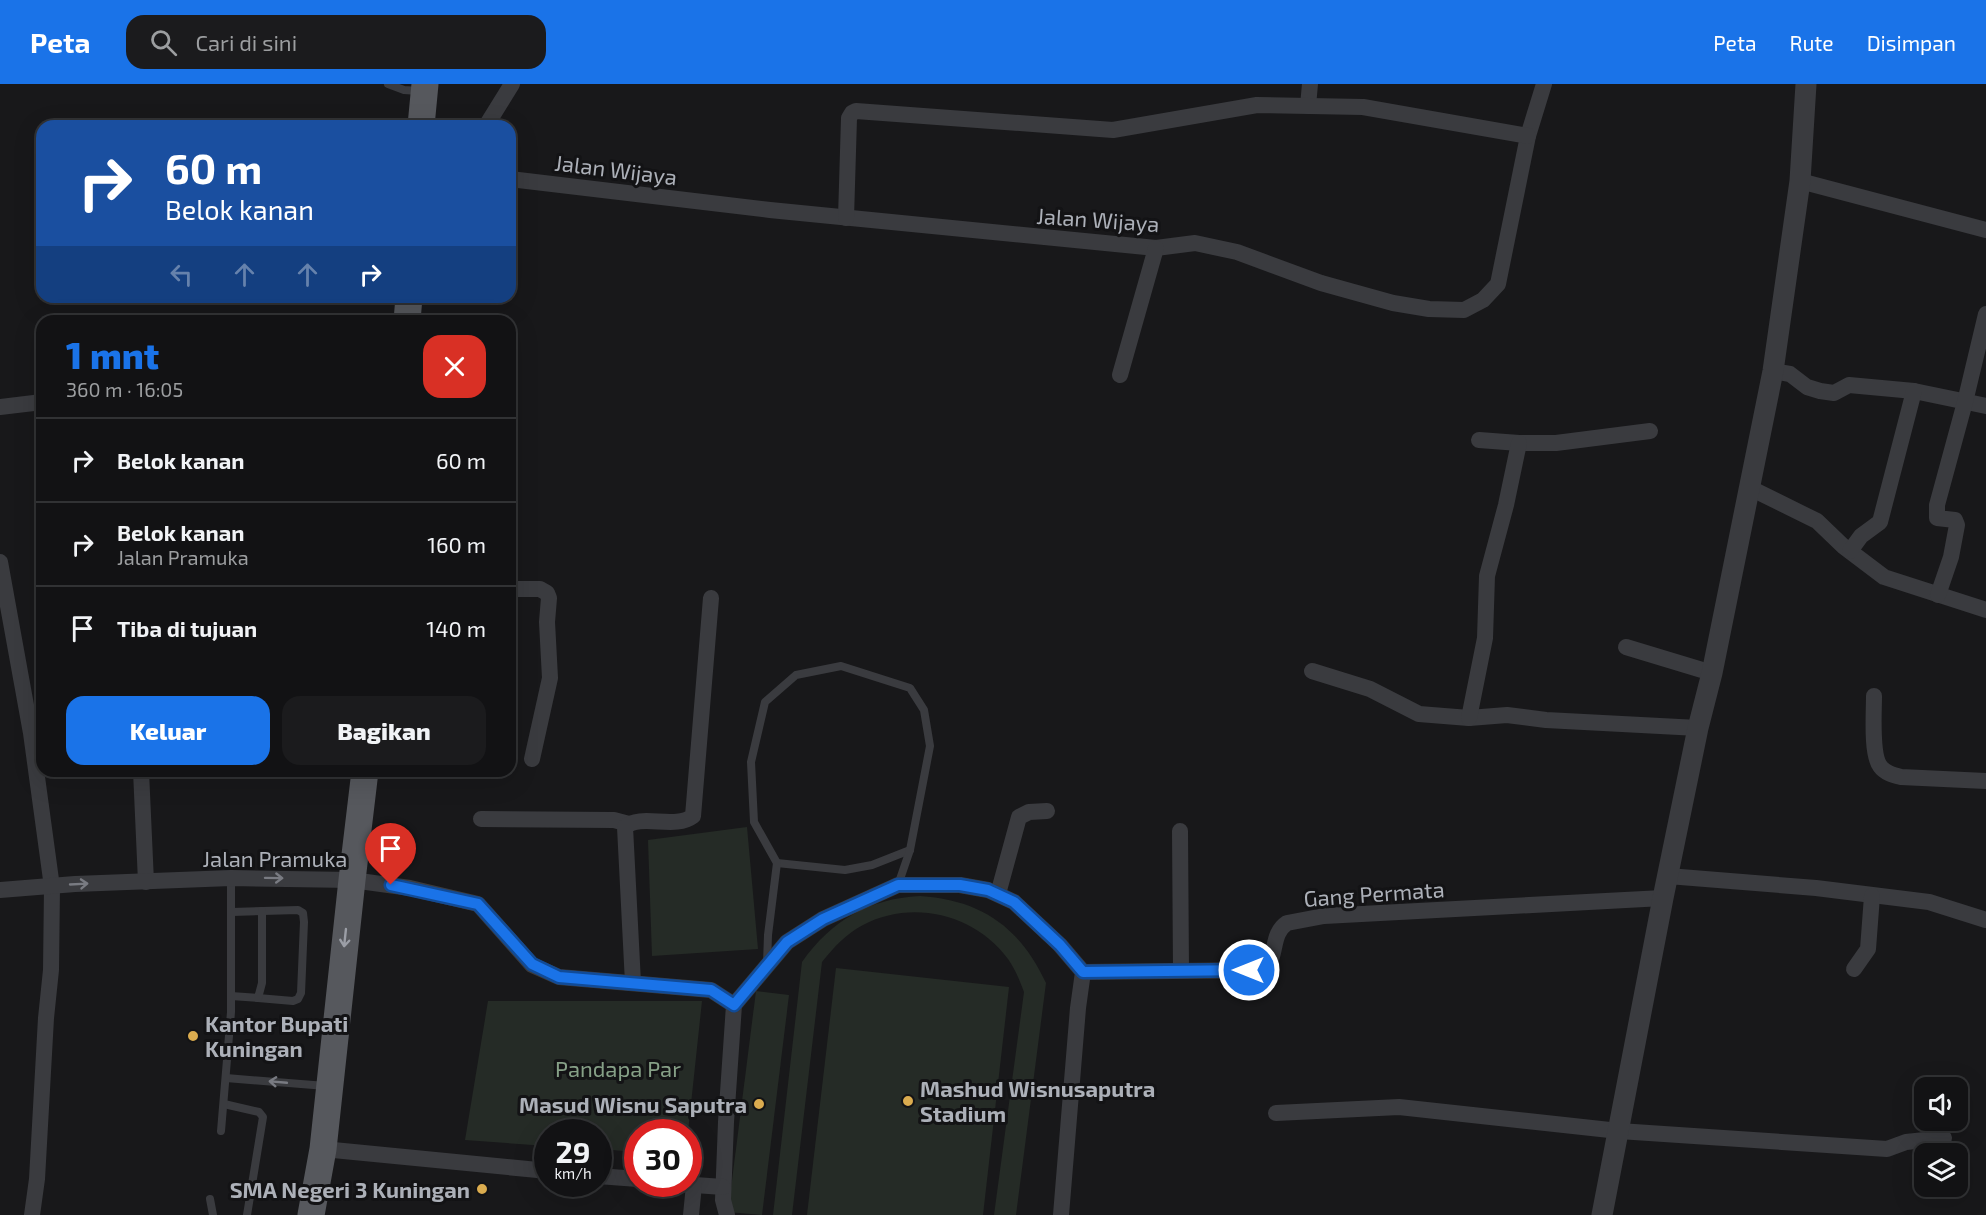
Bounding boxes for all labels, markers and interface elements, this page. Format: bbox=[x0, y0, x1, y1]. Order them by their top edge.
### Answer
search box bbox=[126, 15, 546, 69]
text: Peta bbox=[30, 25, 90, 59]
icon: search bbox=[147, 26, 180, 59]
text: Cari di sini bbox=[195, 29, 297, 55]
text: Peta bbox=[1713, 30, 1756, 55]
text: Rute bbox=[1789, 30, 1834, 55]
text: Disimpan bbox=[1867, 30, 1956, 55]
text: 60 m bbox=[165, 142, 262, 192]
icon: right bbox=[66, 144, 144, 222]
street label: Jalan Wijaya bbox=[553, 149, 679, 190]
text: Belok kanan bbox=[165, 193, 314, 225]
street label: Jalan Wijaya bbox=[1036, 202, 1160, 237]
icon: left bbox=[165, 258, 198, 291]
icon: ahead bbox=[228, 258, 261, 291]
icon: ahead bbox=[291, 258, 324, 291]
icon: right bbox=[354, 258, 387, 291]
text: 1 mnt bbox=[66, 333, 159, 376]
button: close bbox=[423, 335, 486, 398]
text: 360 m · 16:05 bbox=[66, 377, 183, 401]
icon: right bbox=[66, 444, 99, 477]
text: Belok kanan bbox=[117, 447, 244, 473]
text: 60 m bbox=[436, 447, 486, 473]
text: Belok kanan bbox=[117, 519, 244, 545]
icon: right bbox=[66, 528, 99, 561]
text: 160 m bbox=[427, 531, 486, 557]
text: Jalan Pramuka bbox=[117, 545, 249, 569]
icon: arrive bbox=[66, 612, 99, 645]
text: Tiba di tujuan bbox=[117, 615, 257, 641]
text: 140 m bbox=[426, 615, 486, 641]
button: Keluar bbox=[66, 696, 270, 765]
button: Bagikan bbox=[282, 696, 486, 765]
pin bbox=[365, 823, 416, 885]
icon: arrive bbox=[374, 832, 407, 865]
street label: Jalan Pramuka bbox=[203, 845, 347, 871]
one-way arrow bbox=[264, 873, 284, 884]
street label: Gang Permata bbox=[1303, 875, 1445, 911]
one-way arrow bbox=[69, 879, 89, 890]
one-way arrow bbox=[339, 927, 350, 947]
position arrow bbox=[1217, 938, 1281, 1002]
place label: Kantor Bupati Kuningan bbox=[205, 1010, 348, 1061]
marker: Kantor Bupati Kuningan bbox=[186, 1029, 200, 1043]
park label: Pandapa Par bbox=[555, 1055, 681, 1081]
place label: Mashud Wisnusaputra Stadium bbox=[920, 1075, 1155, 1126]
one-way arrow bbox=[268, 1076, 288, 1087]
map controls bbox=[1914, 1077, 1968, 1197]
button: sound bbox=[1914, 1077, 1968, 1131]
place label: Masud Wisnu Saputra bbox=[519, 1091, 747, 1117]
marker: Mashud Wisnusaputra Stadium bbox=[901, 1094, 915, 1108]
marker: Masud Wisnu Saputra bbox=[752, 1097, 766, 1111]
speed limit sign: 30 bbox=[624, 1119, 702, 1197]
text: 29 bbox=[555, 1133, 591, 1169]
button: layers bbox=[1914, 1143, 1968, 1197]
text: km/h bbox=[554, 1164, 592, 1182]
place label: SMA Negeri 3 Kuningan bbox=[230, 1176, 470, 1202]
marker: SMA Negeri 3 Kuningan bbox=[475, 1182, 489, 1196]

